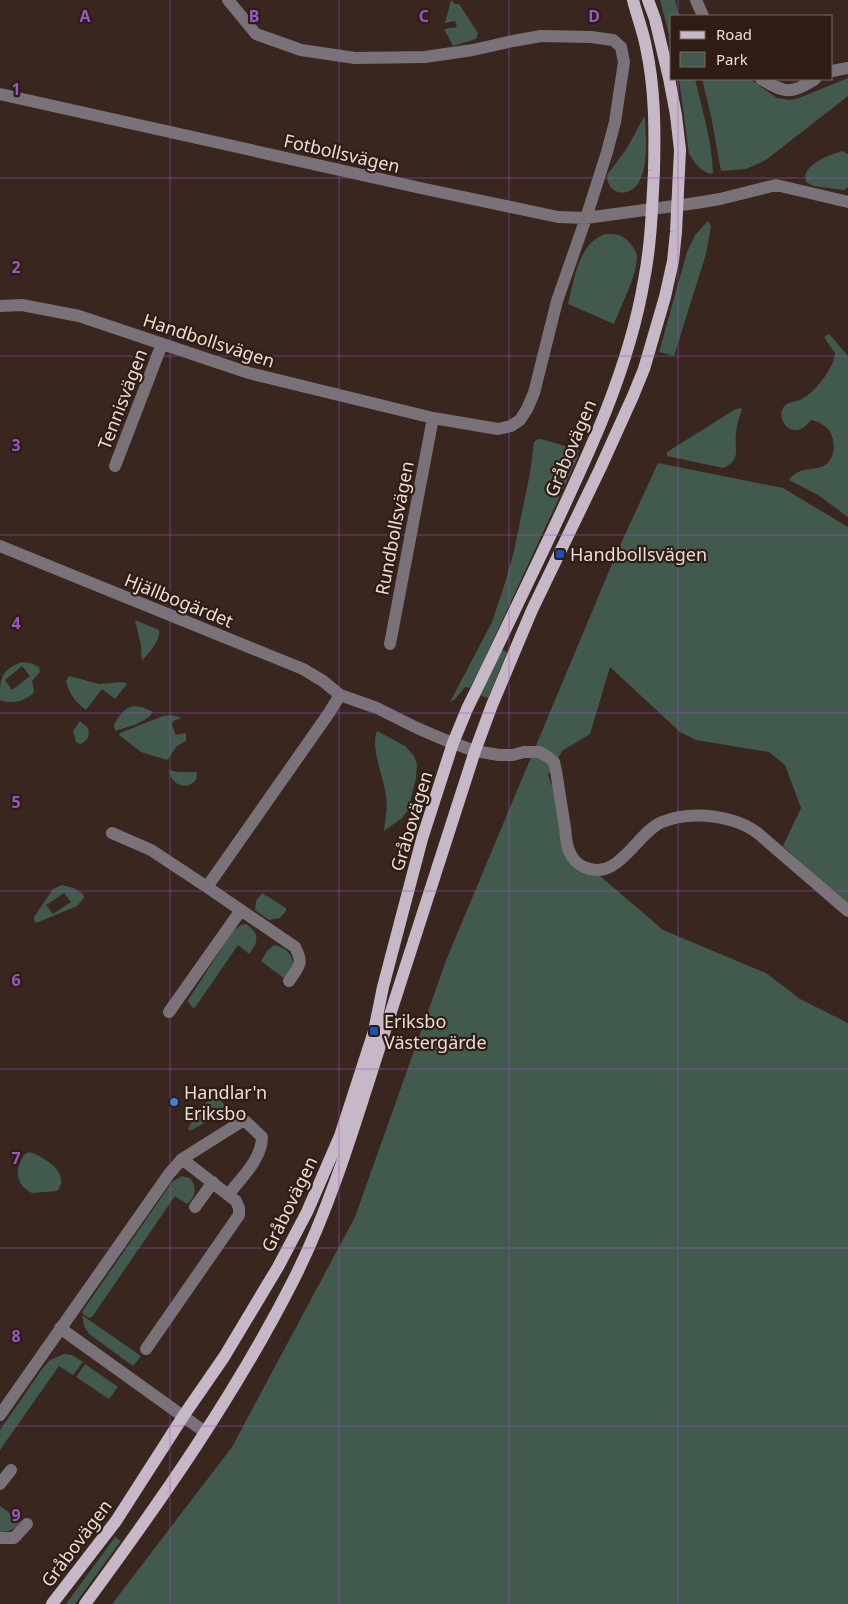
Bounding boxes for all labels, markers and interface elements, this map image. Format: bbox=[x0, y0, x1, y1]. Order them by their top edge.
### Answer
text: A bbox=[79, 5, 91, 27]
text: B bbox=[249, 5, 259, 27]
text: C bbox=[419, 5, 429, 27]
text: D bbox=[588, 5, 600, 27]
legend bbox=[670, 15, 833, 80]
text: Road bbox=[716, 24, 752, 44]
text: Park bbox=[716, 49, 748, 69]
text: 1 bbox=[11, 78, 21, 100]
street label: Fotbollsvägen bbox=[282, 128, 402, 178]
text: 2 bbox=[11, 256, 21, 278]
street label: Handbollsvägen bbox=[140, 307, 278, 373]
street label: Tennisvägen bbox=[92, 345, 152, 453]
street label: Gråbovägen bbox=[539, 396, 601, 500]
text: 3 bbox=[11, 434, 21, 456]
street label: Rundbollsvägen bbox=[369, 459, 419, 597]
place label: Handbollsvägen bbox=[570, 542, 707, 566]
marker: Handbollsvägen bbox=[554, 548, 566, 560]
street label: Hjällbogärdet bbox=[121, 567, 237, 633]
text: 4 bbox=[11, 612, 21, 634]
street label: Gråbovägen bbox=[384, 768, 438, 874]
text: 5 bbox=[11, 791, 21, 813]
text: 6 bbox=[11, 969, 21, 991]
place label: Eriksbo Västergärde bbox=[384, 1009, 487, 1054]
marker: Eriksbo Västergärde bbox=[368, 1025, 380, 1037]
place label: Handlar'n Eriksbo bbox=[184, 1080, 267, 1125]
marker: Handlar'n Eriksbo bbox=[168, 1096, 180, 1108]
text: 7 bbox=[11, 1147, 21, 1169]
street label: Gråbovägen bbox=[256, 1152, 322, 1256]
text: 8 bbox=[11, 1325, 21, 1347]
street label: Gråbovägen bbox=[35, 1494, 117, 1592]
text: 9 bbox=[11, 1504, 21, 1526]

